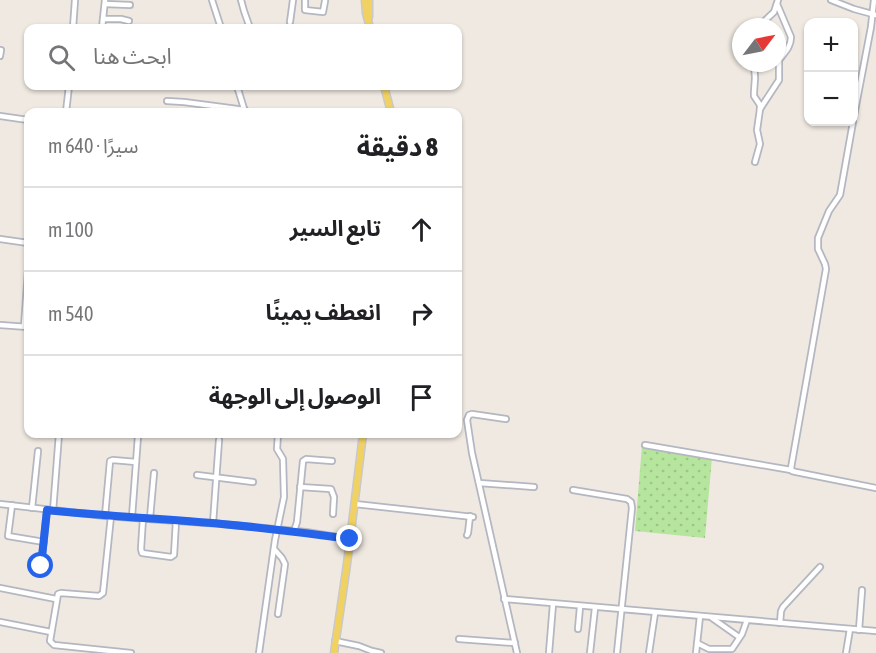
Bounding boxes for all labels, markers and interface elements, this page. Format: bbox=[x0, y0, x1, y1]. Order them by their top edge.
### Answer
north arrow bbox=[732, 18, 786, 72]
map controls bbox=[804, 18, 858, 126]
button: + bbox=[804, 18, 858, 72]
search box bbox=[24, 24, 462, 90]
icon: search bbox=[45, 41, 78, 74]
text: ابحث هنا bbox=[93, 43, 172, 69]
button: − bbox=[804, 72, 858, 126]
text: 8 دقيقة bbox=[357, 132, 438, 162]
text: سيرًا · 640 m bbox=[48, 134, 138, 157]
icon: ahead bbox=[405, 213, 438, 246]
text: تابع السير bbox=[290, 215, 381, 241]
text: 100 m bbox=[48, 218, 93, 241]
icon: right bbox=[405, 297, 438, 330]
text: انعطف يمينًا bbox=[265, 299, 381, 325]
text: 540 m bbox=[48, 302, 93, 325]
icon: arrive bbox=[405, 381, 438, 414]
text: الوصول إلى الوجهة bbox=[209, 383, 381, 409]
route end bbox=[336, 525, 362, 551]
route start bbox=[27, 552, 53, 578]

